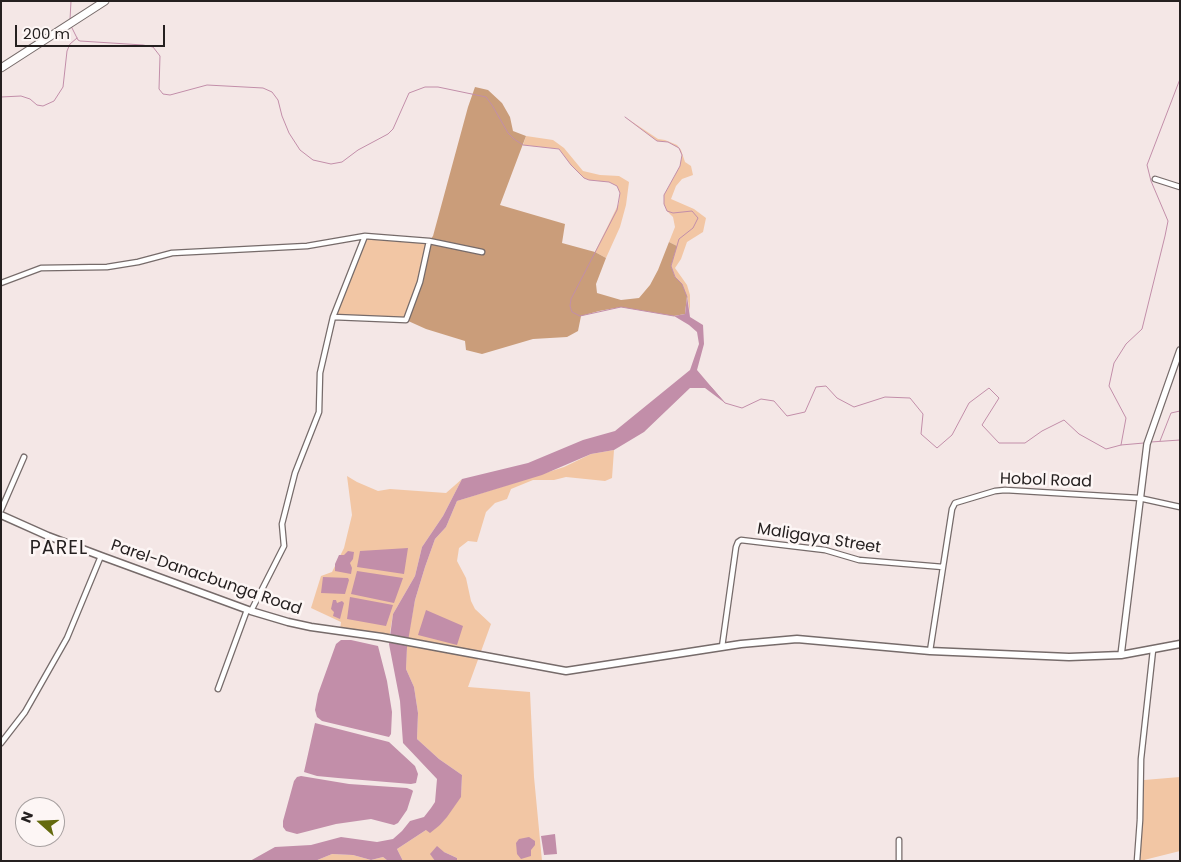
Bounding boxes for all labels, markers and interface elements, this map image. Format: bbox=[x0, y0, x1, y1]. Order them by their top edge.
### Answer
scale bar bbox=[18, 15, 168, 47]
text: 200 m bbox=[23, 23, 70, 44]
street label: Hobol Road bbox=[1000, 470, 1092, 492]
street label: Maligaya Street bbox=[756, 520, 882, 558]
street label: Parel-Danacbunga Road bbox=[108, 536, 304, 620]
district label: PAREL bbox=[29, 538, 89, 560]
north arrow bbox=[15, 797, 65, 847]
text: N bbox=[16, 809, 38, 826]

